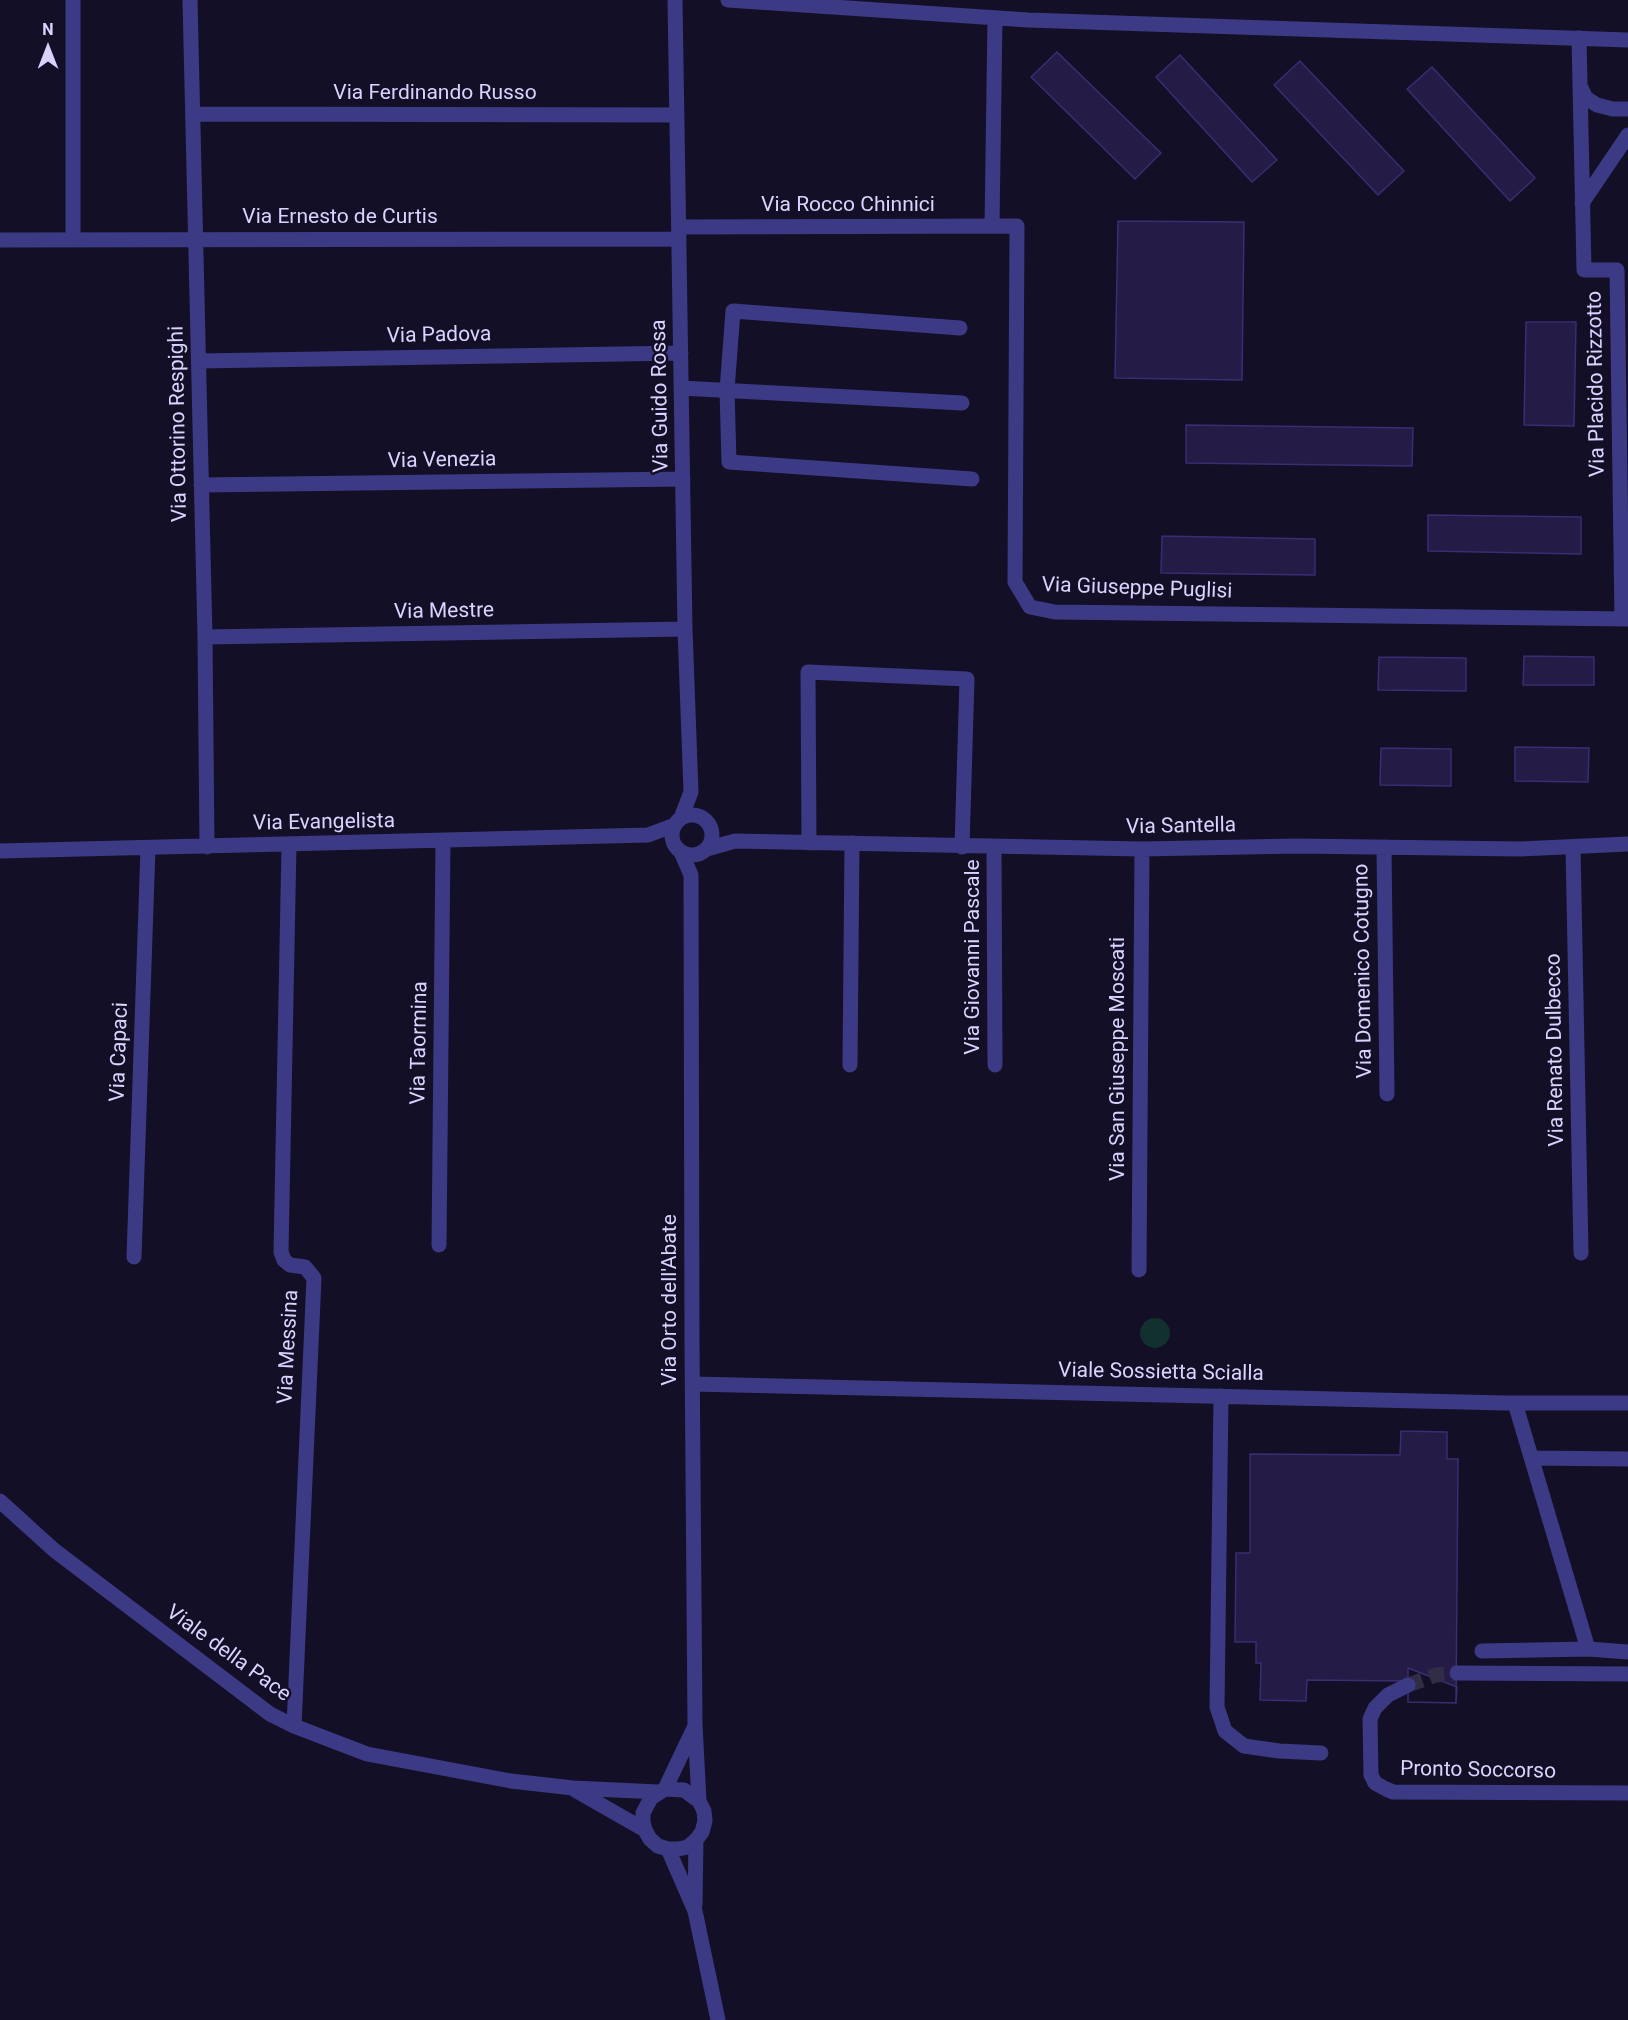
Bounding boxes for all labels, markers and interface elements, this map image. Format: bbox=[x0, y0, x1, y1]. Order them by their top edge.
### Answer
north arrow bbox=[18, 18, 78, 78]
text: N bbox=[42, 20, 54, 39]
street label: Via Ferdinando Russo bbox=[333, 81, 537, 107]
street label: Via Rocco Chinnici bbox=[761, 193, 935, 219]
street label: Via Ernesto de Curtis bbox=[242, 205, 438, 231]
street label: Via Placido Rizzotto bbox=[1583, 291, 1611, 477]
street label: Via Guido Rossa bbox=[647, 319, 675, 473]
street label: Via Padova bbox=[386, 322, 492, 350]
street label: Via Ottorino Respighi bbox=[165, 326, 193, 522]
street label: Via Venezia bbox=[387, 447, 497, 475]
street label: Via Giuseppe Puglisi bbox=[1041, 573, 1233, 605]
street label: Via Mestre bbox=[394, 599, 494, 625]
street label: Via Evangelista bbox=[253, 809, 395, 837]
street label: Via Santella bbox=[1126, 813, 1236, 841]
street label: Via Giovanni Pascale bbox=[961, 859, 987, 1055]
street label: Via Domenico Cotugno bbox=[1350, 863, 1378, 1079]
street label: Via San Giuseppe Moscati bbox=[1106, 937, 1132, 1181]
street label: Via Renato Dulbecco bbox=[1542, 953, 1570, 1147]
street label: Via Taormina bbox=[406, 981, 434, 1105]
street label: Via Capaci bbox=[106, 1002, 134, 1102]
street label: Via Orto dell'Abate bbox=[658, 1214, 684, 1386]
street label: Via Messina bbox=[273, 1289, 305, 1405]
street label: Viale Sossietta Scialla bbox=[1058, 1359, 1264, 1387]
street label: Viale della Pace bbox=[161, 1600, 295, 1708]
street label: Pronto Soccorso bbox=[1400, 1757, 1556, 1785]

